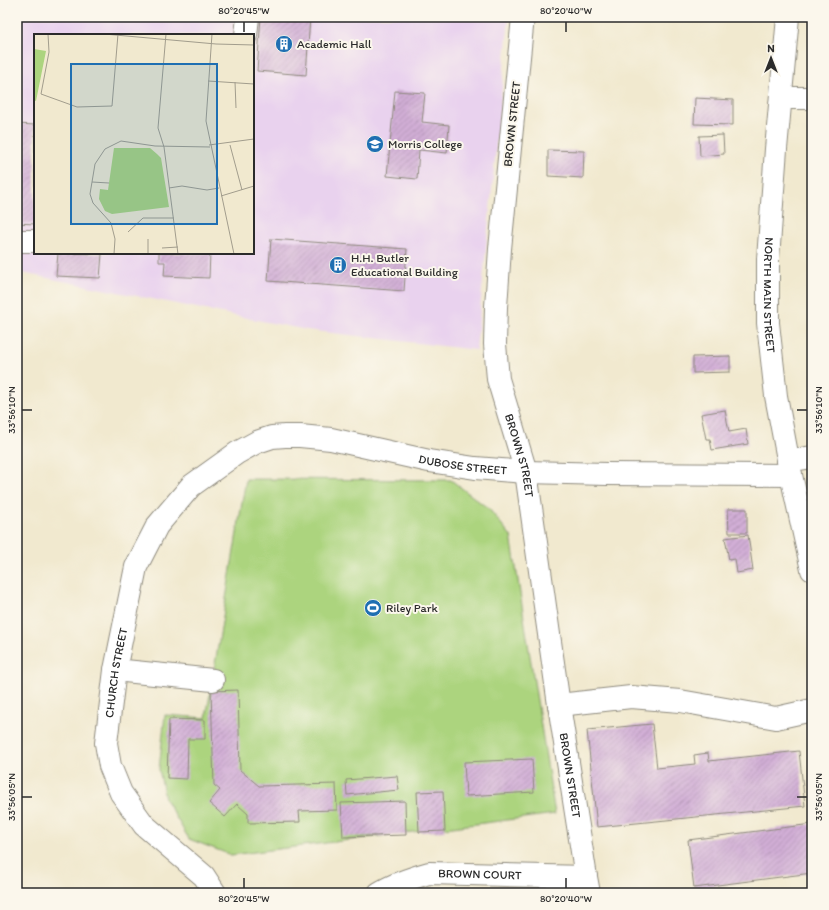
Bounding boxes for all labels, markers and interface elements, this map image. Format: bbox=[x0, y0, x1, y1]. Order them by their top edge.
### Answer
text: 80°20'45"W bbox=[218, 4, 270, 17]
text: 80°20'40"W bbox=[540, 4, 593, 17]
inset map bbox=[34, 34, 254, 254]
building icon: Academic Hall bbox=[274, 34, 294, 54]
place label: Academic Hall bbox=[297, 37, 372, 51]
north arrow bbox=[751, 38, 791, 78]
text: N bbox=[767, 42, 775, 55]
street label: BROWN STREET bbox=[501, 80, 523, 167]
school or university icon: Morris College bbox=[365, 134, 385, 154]
place label: Morris College bbox=[388, 137, 463, 151]
street label: NORTH MAIN STREET bbox=[761, 237, 778, 354]
place label: H.H. Butler Educational Building bbox=[351, 251, 459, 279]
building icon: H.H. Butler Educational Building bbox=[328, 255, 348, 275]
text: 33°56'10"N bbox=[5, 386, 18, 434]
text: 33°56'10"N bbox=[812, 386, 825, 434]
street label: BROWN STREET bbox=[502, 412, 537, 498]
street label: DUBOSE STREET bbox=[417, 452, 508, 478]
sports icon: Riley Park bbox=[363, 598, 383, 618]
place label: Riley Park bbox=[386, 601, 439, 615]
street label: CHURCH STREET bbox=[102, 626, 131, 719]
street label: BROWN STREET bbox=[556, 732, 584, 819]
text: 33°56'05"N bbox=[5, 773, 18, 821]
text: 33°56'05"N bbox=[812, 773, 825, 821]
street label: BROWN COURT bbox=[438, 866, 522, 882]
text: 80°20'45"W bbox=[218, 892, 270, 905]
text: 80°20'40"W bbox=[540, 892, 593, 905]

